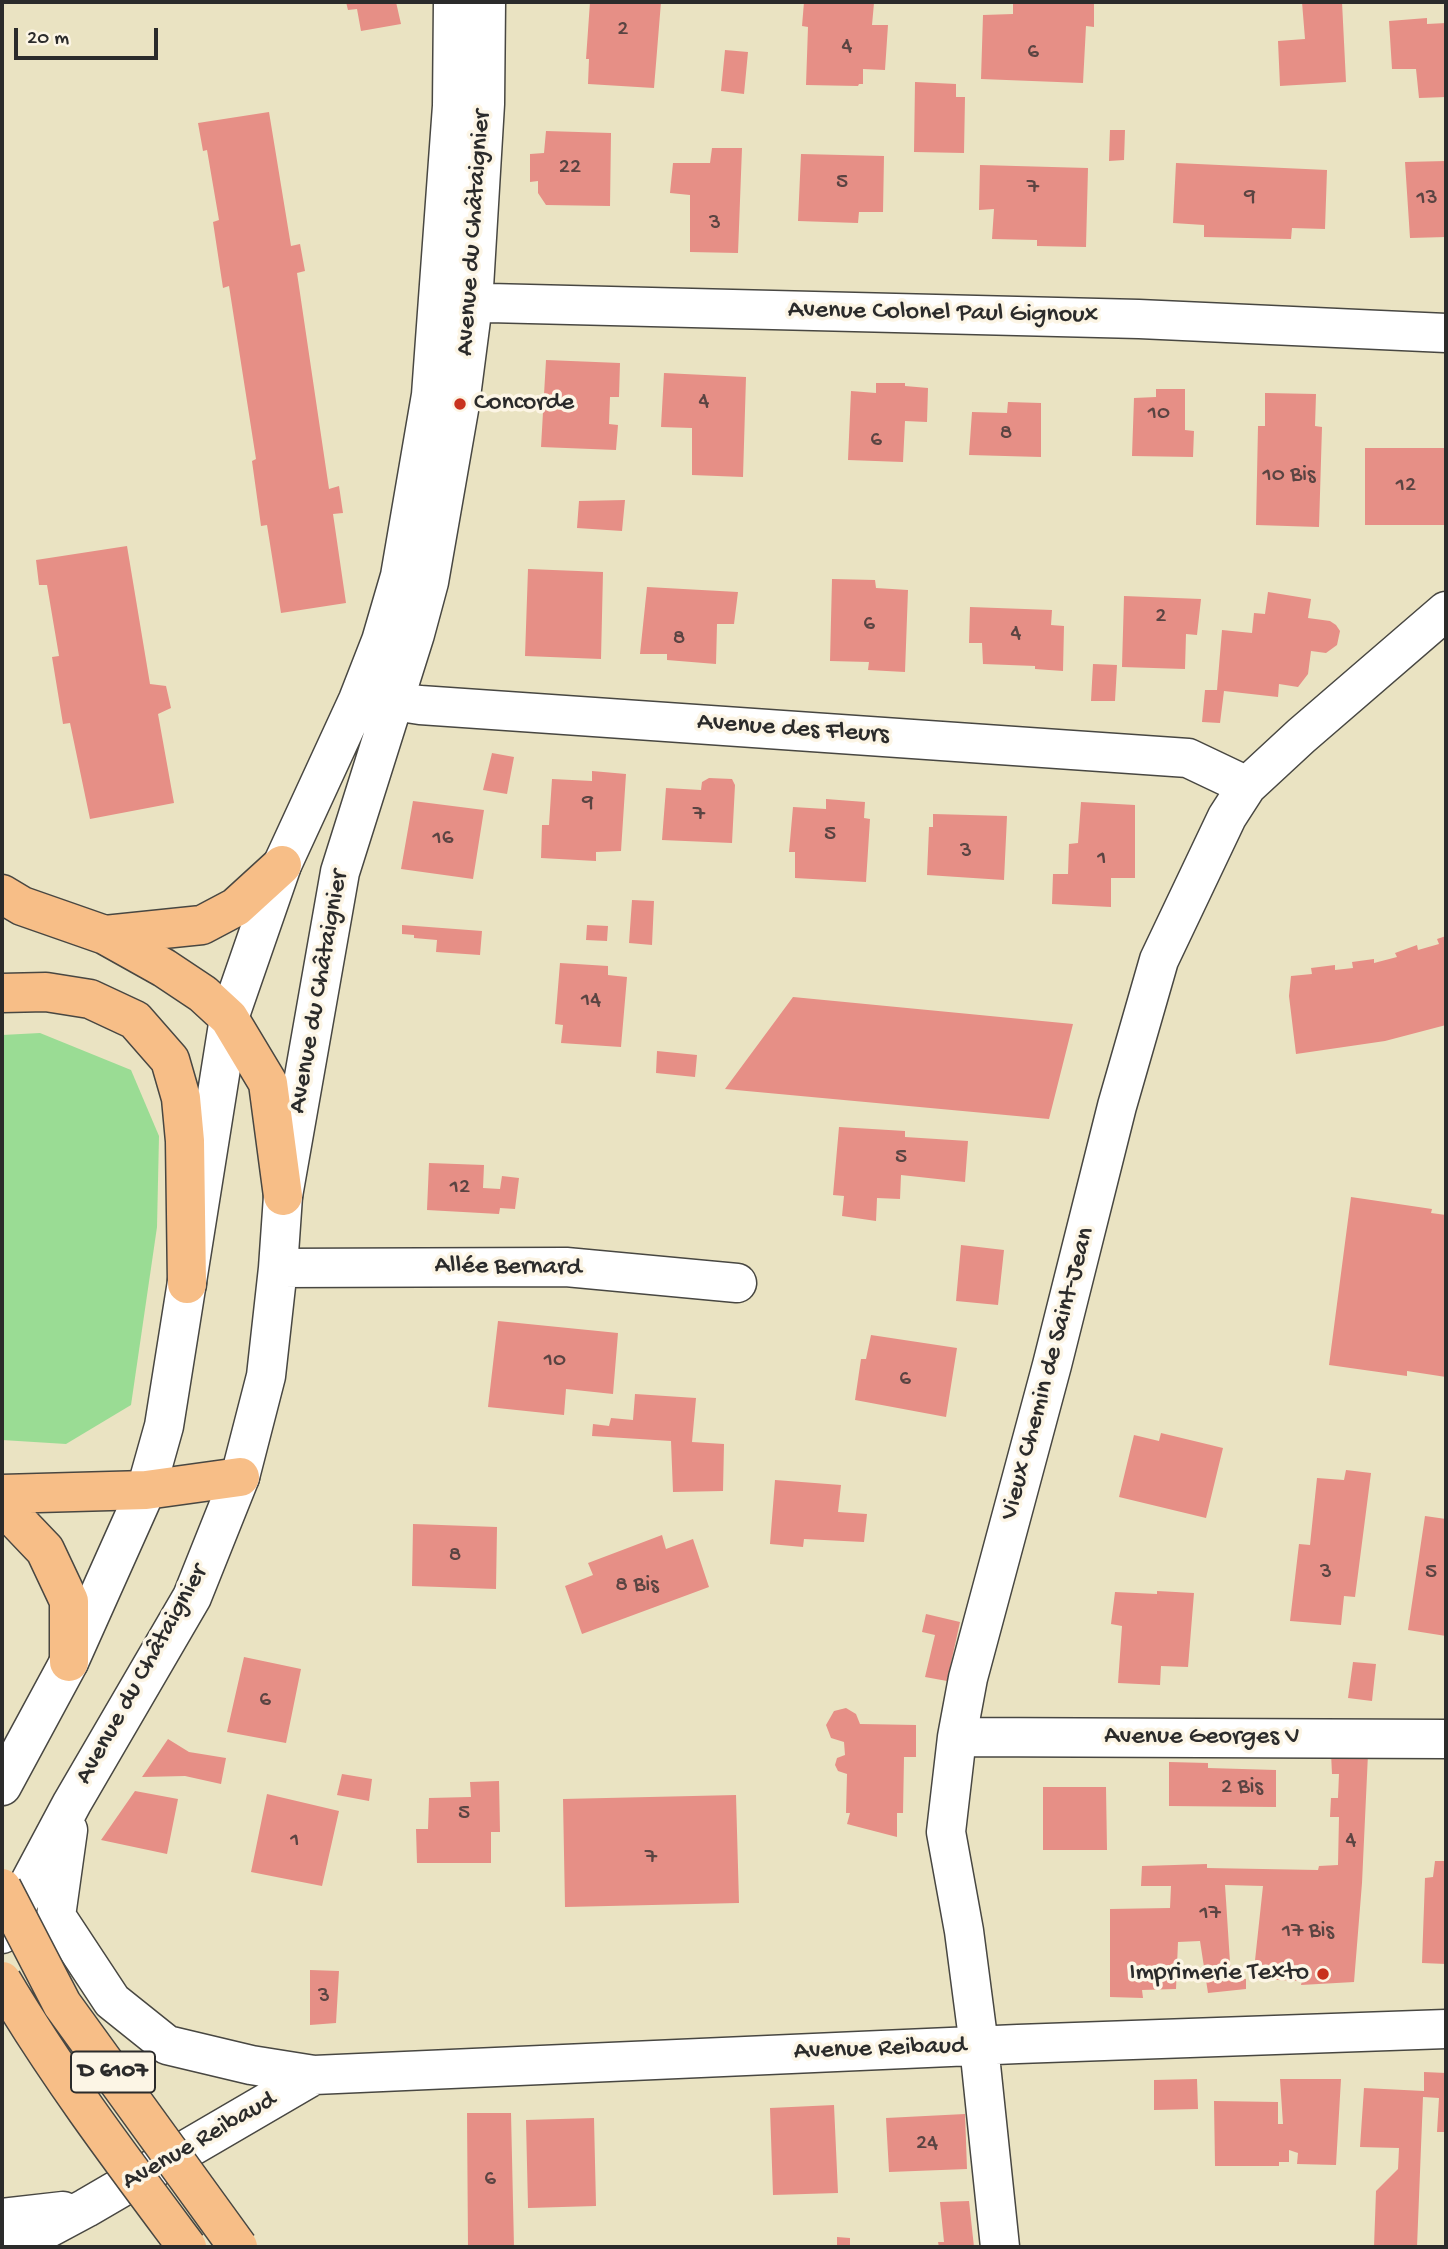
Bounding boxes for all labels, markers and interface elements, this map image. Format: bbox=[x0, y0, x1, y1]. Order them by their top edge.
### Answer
scale bar bbox=[18, 14, 161, 58]
house number: 2 bbox=[617, 16, 629, 44]
text: 20 m bbox=[27, 27, 69, 52]
house number: 4 bbox=[842, 33, 852, 61]
house number: 6 bbox=[1027, 39, 1039, 67]
street label: Avenue du Châtaignier bbox=[451, 109, 499, 357]
house number: 22 bbox=[559, 154, 581, 182]
house number: 5 bbox=[836, 169, 848, 197]
house number: 7 bbox=[1027, 174, 1039, 202]
house number: 9 bbox=[1244, 183, 1256, 211]
house number: 13 bbox=[1416, 185, 1438, 213]
house number: 3 bbox=[709, 210, 721, 238]
street label: Avenue Colonel Paul Gignoux bbox=[788, 296, 1098, 332]
place label: Concorde bbox=[474, 388, 574, 420]
house number: 4 bbox=[699, 388, 709, 416]
marker: Concorde bbox=[452, 396, 468, 412]
house number: 10 bbox=[1148, 400, 1170, 428]
house number: 8 bbox=[1000, 420, 1012, 448]
house number: 6 bbox=[870, 427, 882, 455]
house number: 10 Bis bbox=[1262, 462, 1316, 490]
house number: 12 bbox=[1396, 472, 1416, 500]
house number: 2 bbox=[1155, 603, 1167, 631]
house number: 6 bbox=[863, 611, 875, 639]
house number: 4 bbox=[1011, 620, 1021, 648]
house number: 8 bbox=[673, 625, 685, 653]
street label: Avenue des Fleurs bbox=[696, 708, 890, 752]
house number: 9 bbox=[582, 789, 594, 817]
house number: 7 bbox=[693, 801, 705, 829]
house number: 5 bbox=[824, 821, 836, 849]
house number: 16 bbox=[433, 825, 453, 853]
house number: 3 bbox=[960, 838, 972, 866]
house number: 1 bbox=[1097, 845, 1107, 873]
street label: Avenue du Châtaignier bbox=[283, 868, 357, 1116]
house number: 14 bbox=[581, 987, 601, 1015]
house number: 5 bbox=[895, 1144, 907, 1172]
house number: 12 bbox=[450, 1174, 470, 1202]
street label: Vieux Chemin de Saint-Jean bbox=[995, 1224, 1103, 1524]
street label: Allée Bernard bbox=[434, 1251, 582, 1285]
house number: 10 bbox=[544, 1347, 566, 1375]
house number: 6 bbox=[899, 1366, 911, 1394]
house number: 8 bbox=[449, 1542, 461, 1570]
house number: 3 bbox=[1320, 1559, 1332, 1587]
house number: 5 bbox=[1425, 1559, 1437, 1587]
street label: Avenue du Châtaignier bbox=[70, 1560, 216, 1790]
house number: 8 Bis bbox=[615, 1572, 659, 1600]
house number: 6 bbox=[259, 1687, 271, 1715]
street label: Avenue Georges V bbox=[1104, 1722, 1300, 1754]
house number: 2 Bis bbox=[1221, 1774, 1263, 1802]
house number: 5 bbox=[458, 1800, 470, 1828]
house number: 1 bbox=[290, 1827, 300, 1855]
house number: 4 bbox=[1346, 1827, 1356, 1855]
house number: 7 bbox=[645, 1844, 657, 1872]
house number: 17 bbox=[1199, 1900, 1221, 1928]
house number: 17 Bis bbox=[1282, 1918, 1334, 1946]
place label: Imprimerie Texto bbox=[1129, 1958, 1309, 1990]
marker: Imprimerie Texto bbox=[1315, 1966, 1331, 1982]
house number: 3 bbox=[318, 1983, 330, 2011]
street label: Avenue Reibaud bbox=[793, 2031, 967, 2069]
road number: D 6107 bbox=[71, 2052, 155, 2092]
street label: Avenue Reibaud bbox=[117, 2085, 283, 2199]
house number: 24 bbox=[916, 2130, 938, 2158]
house number: 6 bbox=[484, 2166, 496, 2194]

